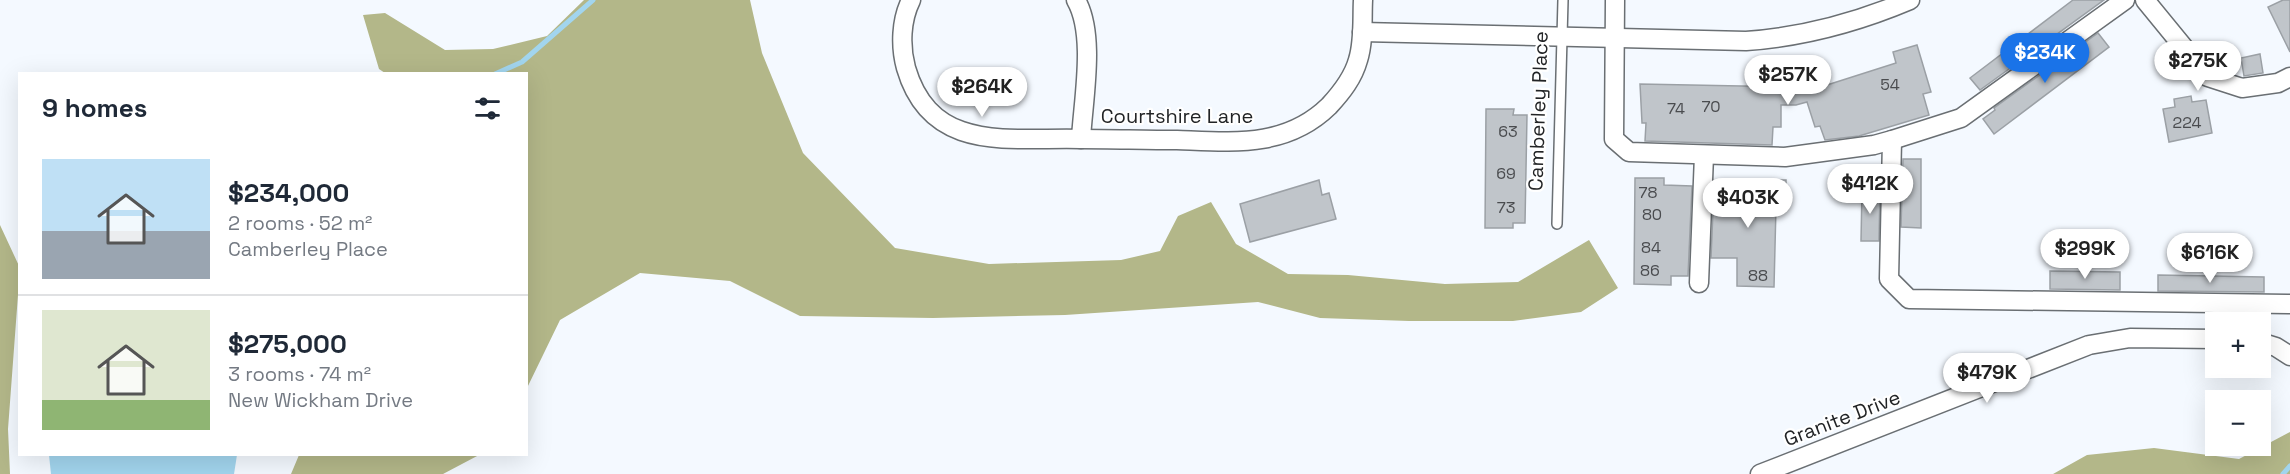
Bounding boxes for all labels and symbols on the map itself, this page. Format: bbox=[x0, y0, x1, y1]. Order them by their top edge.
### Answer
street label: Camberley Place bbox=[1522, 31, 1554, 191]
pin: $234K bbox=[2003, 33, 2087, 84]
pin: $275K bbox=[2156, 41, 2240, 92]
pin: $257K bbox=[1746, 55, 1830, 106]
pin: $264K bbox=[940, 67, 1024, 118]
house number: 54 bbox=[1880, 74, 1900, 95]
house number: 70 bbox=[1701, 96, 1721, 117]
house number: 74 bbox=[1667, 98, 1685, 119]
street label: Courtshire Lane bbox=[1101, 103, 1253, 129]
house number: 224 bbox=[2173, 112, 2201, 133]
house number: 63 bbox=[1498, 121, 1518, 142]
house number: 69 bbox=[1496, 163, 1516, 184]
pin: $412K bbox=[1828, 164, 1912, 215]
pin: $403K bbox=[1706, 178, 1790, 229]
house number: 78 bbox=[1639, 182, 1658, 203]
house number: 73 bbox=[1497, 197, 1515, 218]
house number: 80 bbox=[1642, 204, 1662, 225]
pin: $299K bbox=[2043, 229, 2127, 280]
pin: $616K bbox=[2168, 233, 2252, 284]
house number: 84 bbox=[1641, 237, 1661, 258]
house number: 86 bbox=[1640, 260, 1660, 281]
house number: 88 bbox=[1748, 265, 1768, 286]
pin: $479K bbox=[1945, 353, 2029, 404]
street label: Granite Drive bbox=[1780, 384, 1904, 452]

